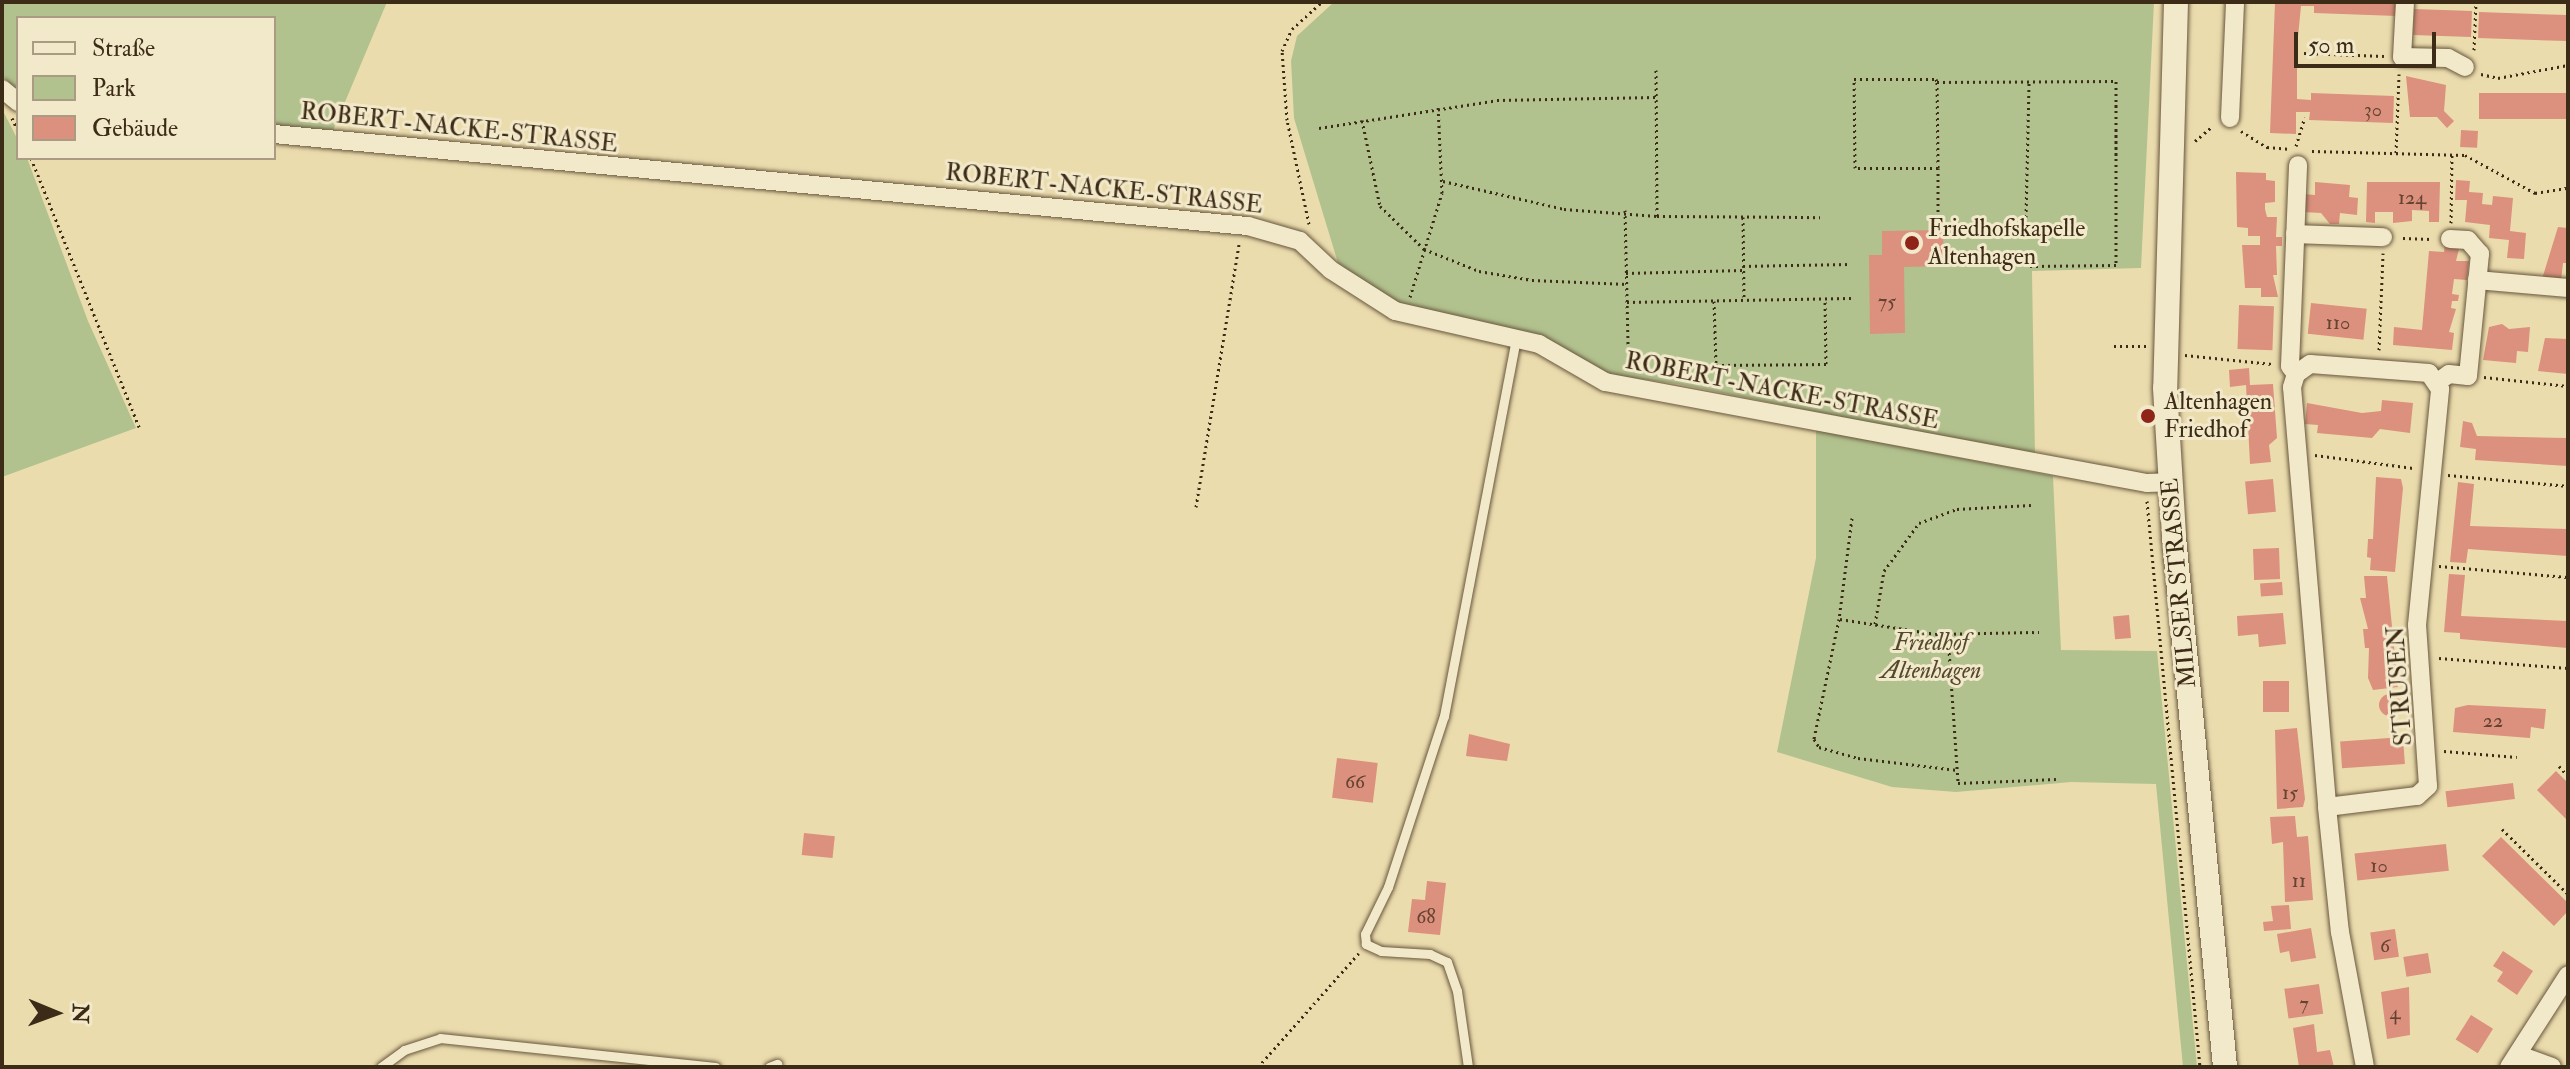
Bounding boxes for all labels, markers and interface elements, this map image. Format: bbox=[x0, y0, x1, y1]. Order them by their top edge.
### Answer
legend bbox=[16, 16, 276, 160]
scale bar bbox=[2298, 16, 2440, 66]
text: 50 m bbox=[2308, 30, 2354, 61]
text: Straße bbox=[92, 33, 155, 64]
text: Park bbox=[92, 73, 136, 104]
street label: ROBERT-NACKE-STRASSE bbox=[299, 97, 619, 159]
house number: 30 bbox=[2364, 97, 2382, 121]
text: Gebäude bbox=[92, 113, 178, 144]
street label: ROBERT-NACKE-STRASSE bbox=[944, 158, 1264, 220]
house number: 124 bbox=[2398, 185, 2426, 209]
place label: Friedhofskapelle Altenhagen bbox=[1928, 215, 2085, 271]
marker: Friedhofskapelle Altenhagen bbox=[1903, 234, 1921, 252]
house number: 75 bbox=[1878, 289, 1896, 313]
house number: 110 bbox=[2326, 310, 2350, 334]
street label: ROBERT-NACKE-STRASSE bbox=[1623, 346, 1941, 436]
place label: Altenhagen Friedhof bbox=[2164, 388, 2272, 444]
marker: Altenhagen Friedhof bbox=[2139, 407, 2157, 425]
street label: MILSER STRASSE bbox=[2155, 477, 2203, 689]
street label: STRUSEN bbox=[2381, 625, 2419, 747]
park label: Friedhof Altenhagen bbox=[1881, 629, 1981, 685]
house number: 22 bbox=[2483, 708, 2503, 732]
house number: 66 bbox=[1345, 769, 1365, 793]
house number: 15 bbox=[2282, 780, 2298, 804]
house number: 10 bbox=[2370, 853, 2388, 877]
house number: 11 bbox=[2292, 868, 2306, 892]
house number: 68 bbox=[1416, 904, 1436, 928]
house number: 6 bbox=[2380, 933, 2390, 957]
north arrow bbox=[16, 973, 96, 1053]
house number: 7 bbox=[2299, 991, 2309, 1015]
house number: 4 bbox=[2390, 1000, 2400, 1024]
text: N bbox=[66, 1003, 94, 1024]

